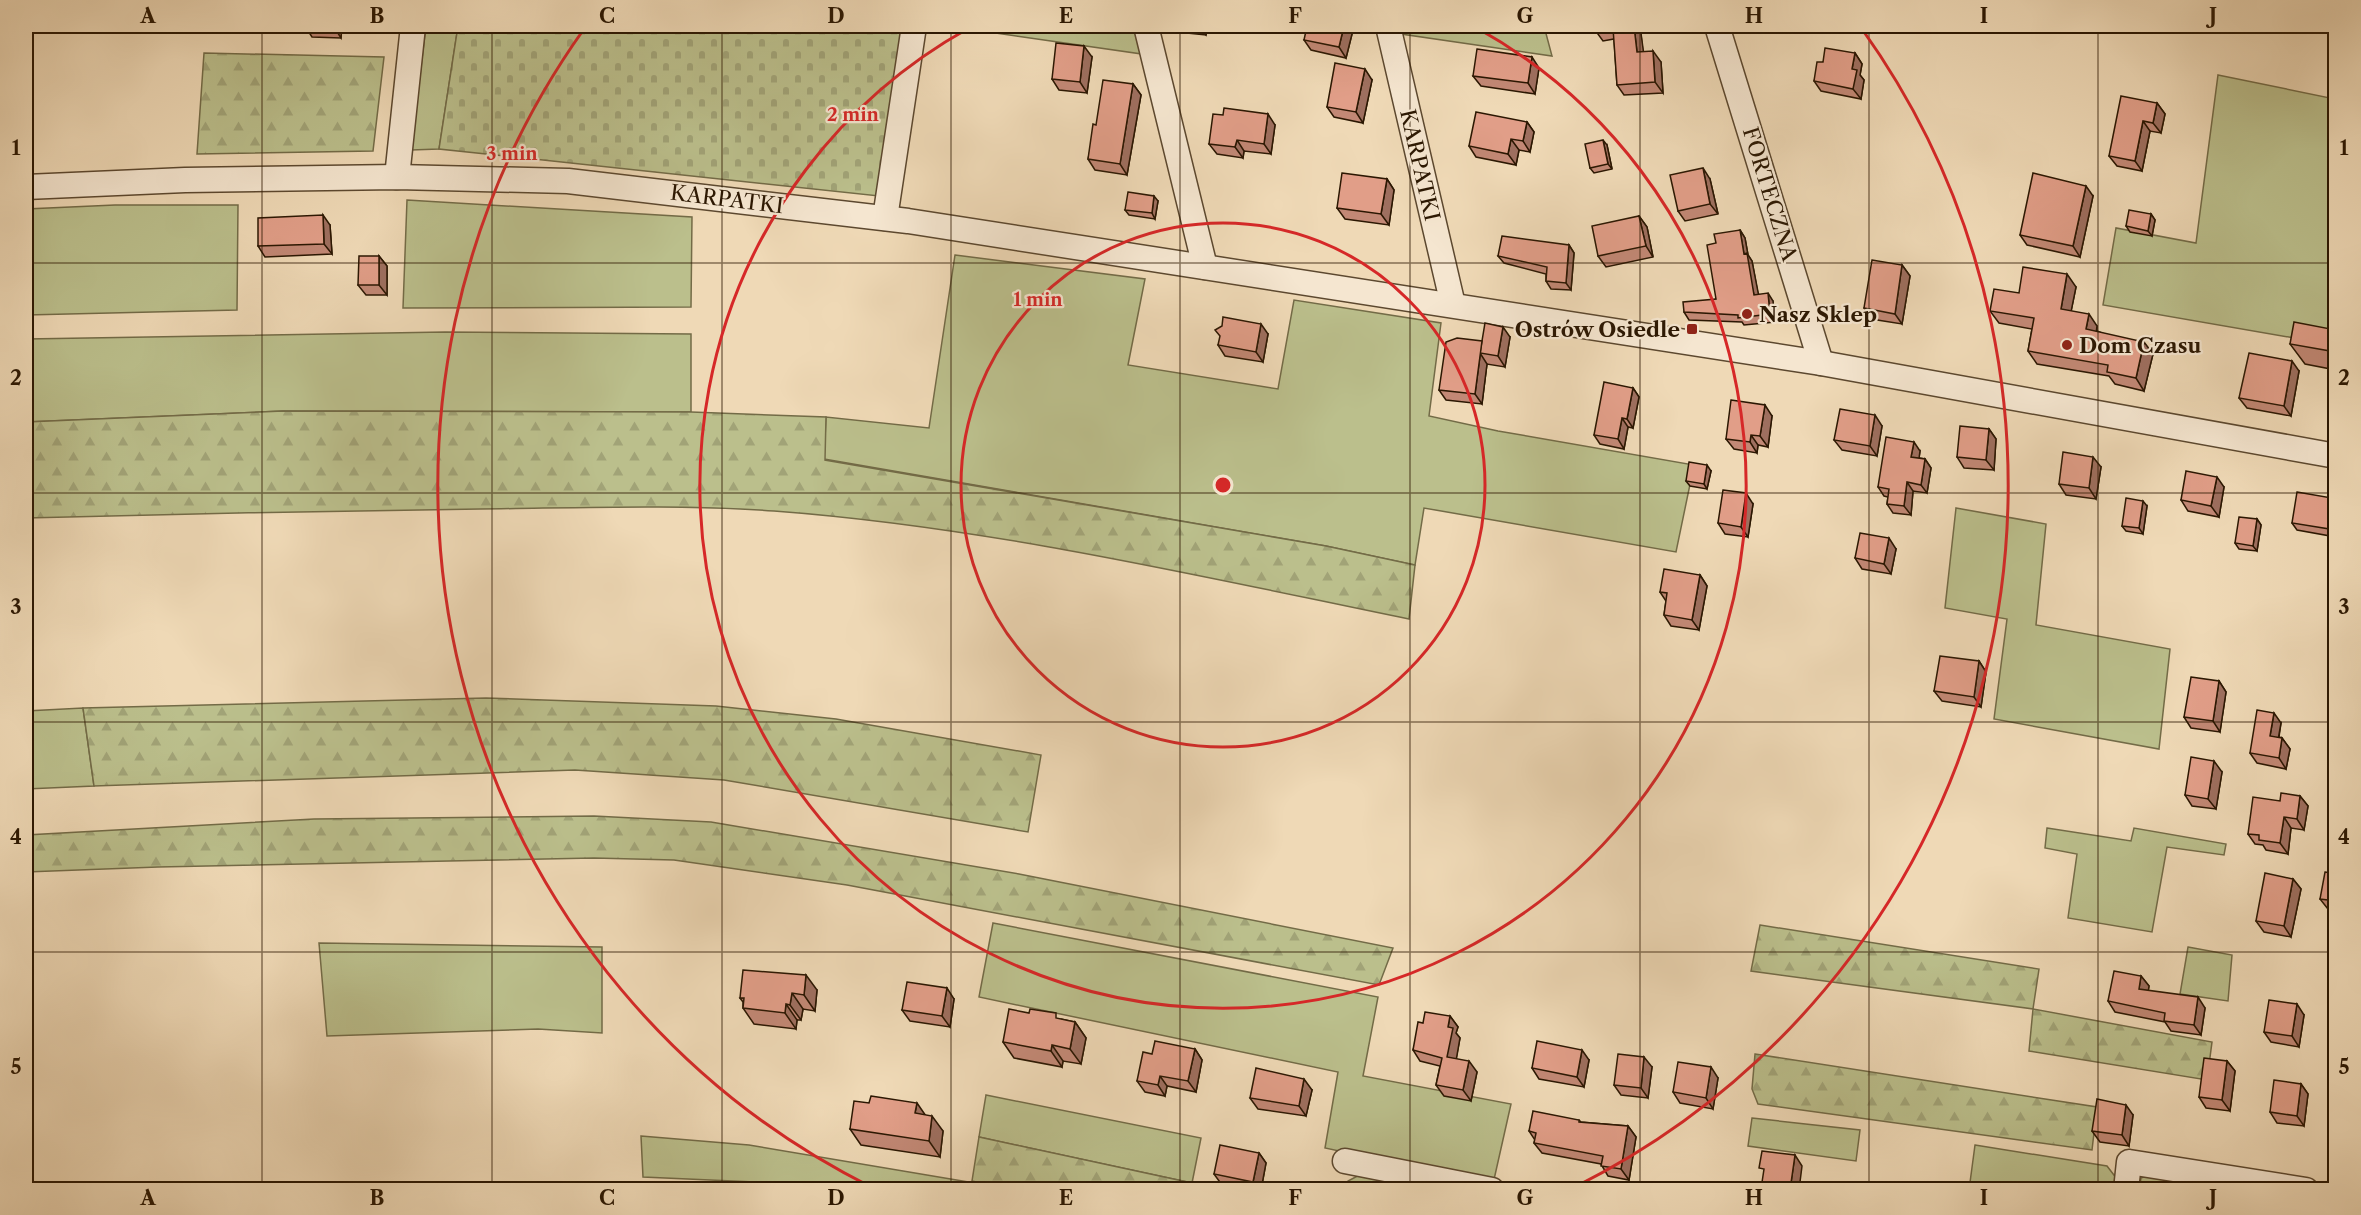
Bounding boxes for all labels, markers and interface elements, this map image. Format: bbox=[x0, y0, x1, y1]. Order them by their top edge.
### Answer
text: A bbox=[139, 4, 156, 28]
text: B bbox=[370, 4, 385, 28]
text: C bbox=[599, 4, 615, 28]
text: D bbox=[827, 4, 845, 28]
text: E bbox=[1059, 4, 1073, 28]
text: F bbox=[1288, 4, 1302, 28]
text: G bbox=[1517, 4, 1534, 28]
text: H bbox=[1745, 4, 1763, 28]
text: I bbox=[1980, 4, 1988, 28]
text: J bbox=[2205, 4, 2217, 28]
text: 2 min bbox=[827, 104, 880, 126]
street label: KARPATKI bbox=[1395, 107, 1445, 223]
street label: FORTECZNA bbox=[1738, 124, 1802, 265]
text: 1 bbox=[12, 136, 21, 160]
text: 1 bbox=[2340, 136, 2349, 160]
text: 3 min bbox=[486, 143, 538, 165]
street label: KARPATKI bbox=[669, 180, 785, 218]
text: 1 min bbox=[1013, 289, 1063, 311]
place label: Nasz Sklep bbox=[1759, 302, 1877, 327]
marker: Nasz Sklep bbox=[1740, 307, 1754, 321]
place label: Ostrów Osiedle bbox=[1515, 317, 1680, 342]
marker: Ostrów Osiedle bbox=[1685, 322, 1699, 336]
place label: Dom Czasu bbox=[2079, 333, 2201, 358]
marker: Dom Czasu bbox=[2060, 338, 2074, 352]
text: 2 bbox=[10, 366, 22, 390]
text: 2 bbox=[2338, 366, 2350, 390]
centre of rings bbox=[1213, 475, 1233, 495]
text: 3 bbox=[10, 595, 22, 619]
text: 3 bbox=[2338, 595, 2350, 619]
text: 4 bbox=[10, 825, 22, 849]
text: 4 bbox=[2338, 825, 2350, 849]
text: 5 bbox=[10, 1055, 22, 1079]
text: 5 bbox=[2338, 1055, 2350, 1079]
text: A bbox=[139, 1186, 156, 1210]
text: B bbox=[370, 1186, 385, 1210]
text: C bbox=[599, 1186, 615, 1210]
text: D bbox=[827, 1186, 845, 1210]
text: E bbox=[1059, 1186, 1073, 1210]
text: F bbox=[1288, 1186, 1302, 1210]
text: G bbox=[1517, 1186, 1534, 1210]
text: H bbox=[1745, 1186, 1763, 1210]
text: I bbox=[1980, 1186, 1988, 1210]
text: J bbox=[2205, 1186, 2217, 1210]

